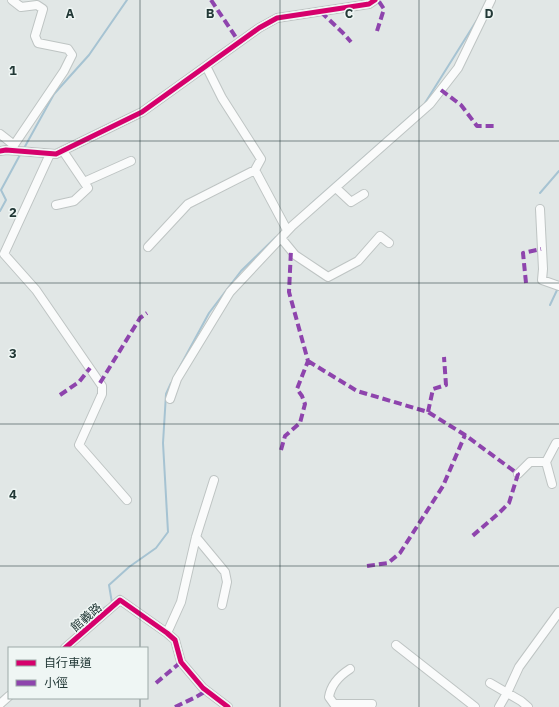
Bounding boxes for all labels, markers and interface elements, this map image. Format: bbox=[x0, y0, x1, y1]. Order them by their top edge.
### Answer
text: A bbox=[66, 5, 75, 22]
text: B bbox=[206, 5, 215, 22]
text: C bbox=[345, 5, 354, 22]
text: D bbox=[484, 5, 494, 22]
text: 1 bbox=[9, 62, 17, 79]
text: 2 bbox=[9, 204, 17, 221]
text: 3 bbox=[9, 345, 17, 362]
text: 4 bbox=[9, 486, 17, 503]
street label: 館義路 bbox=[67, 600, 105, 634]
legend bbox=[8, 647, 148, 699]
text: 自行車道 bbox=[44, 655, 92, 670]
text: 小徑 bbox=[44, 675, 68, 690]

